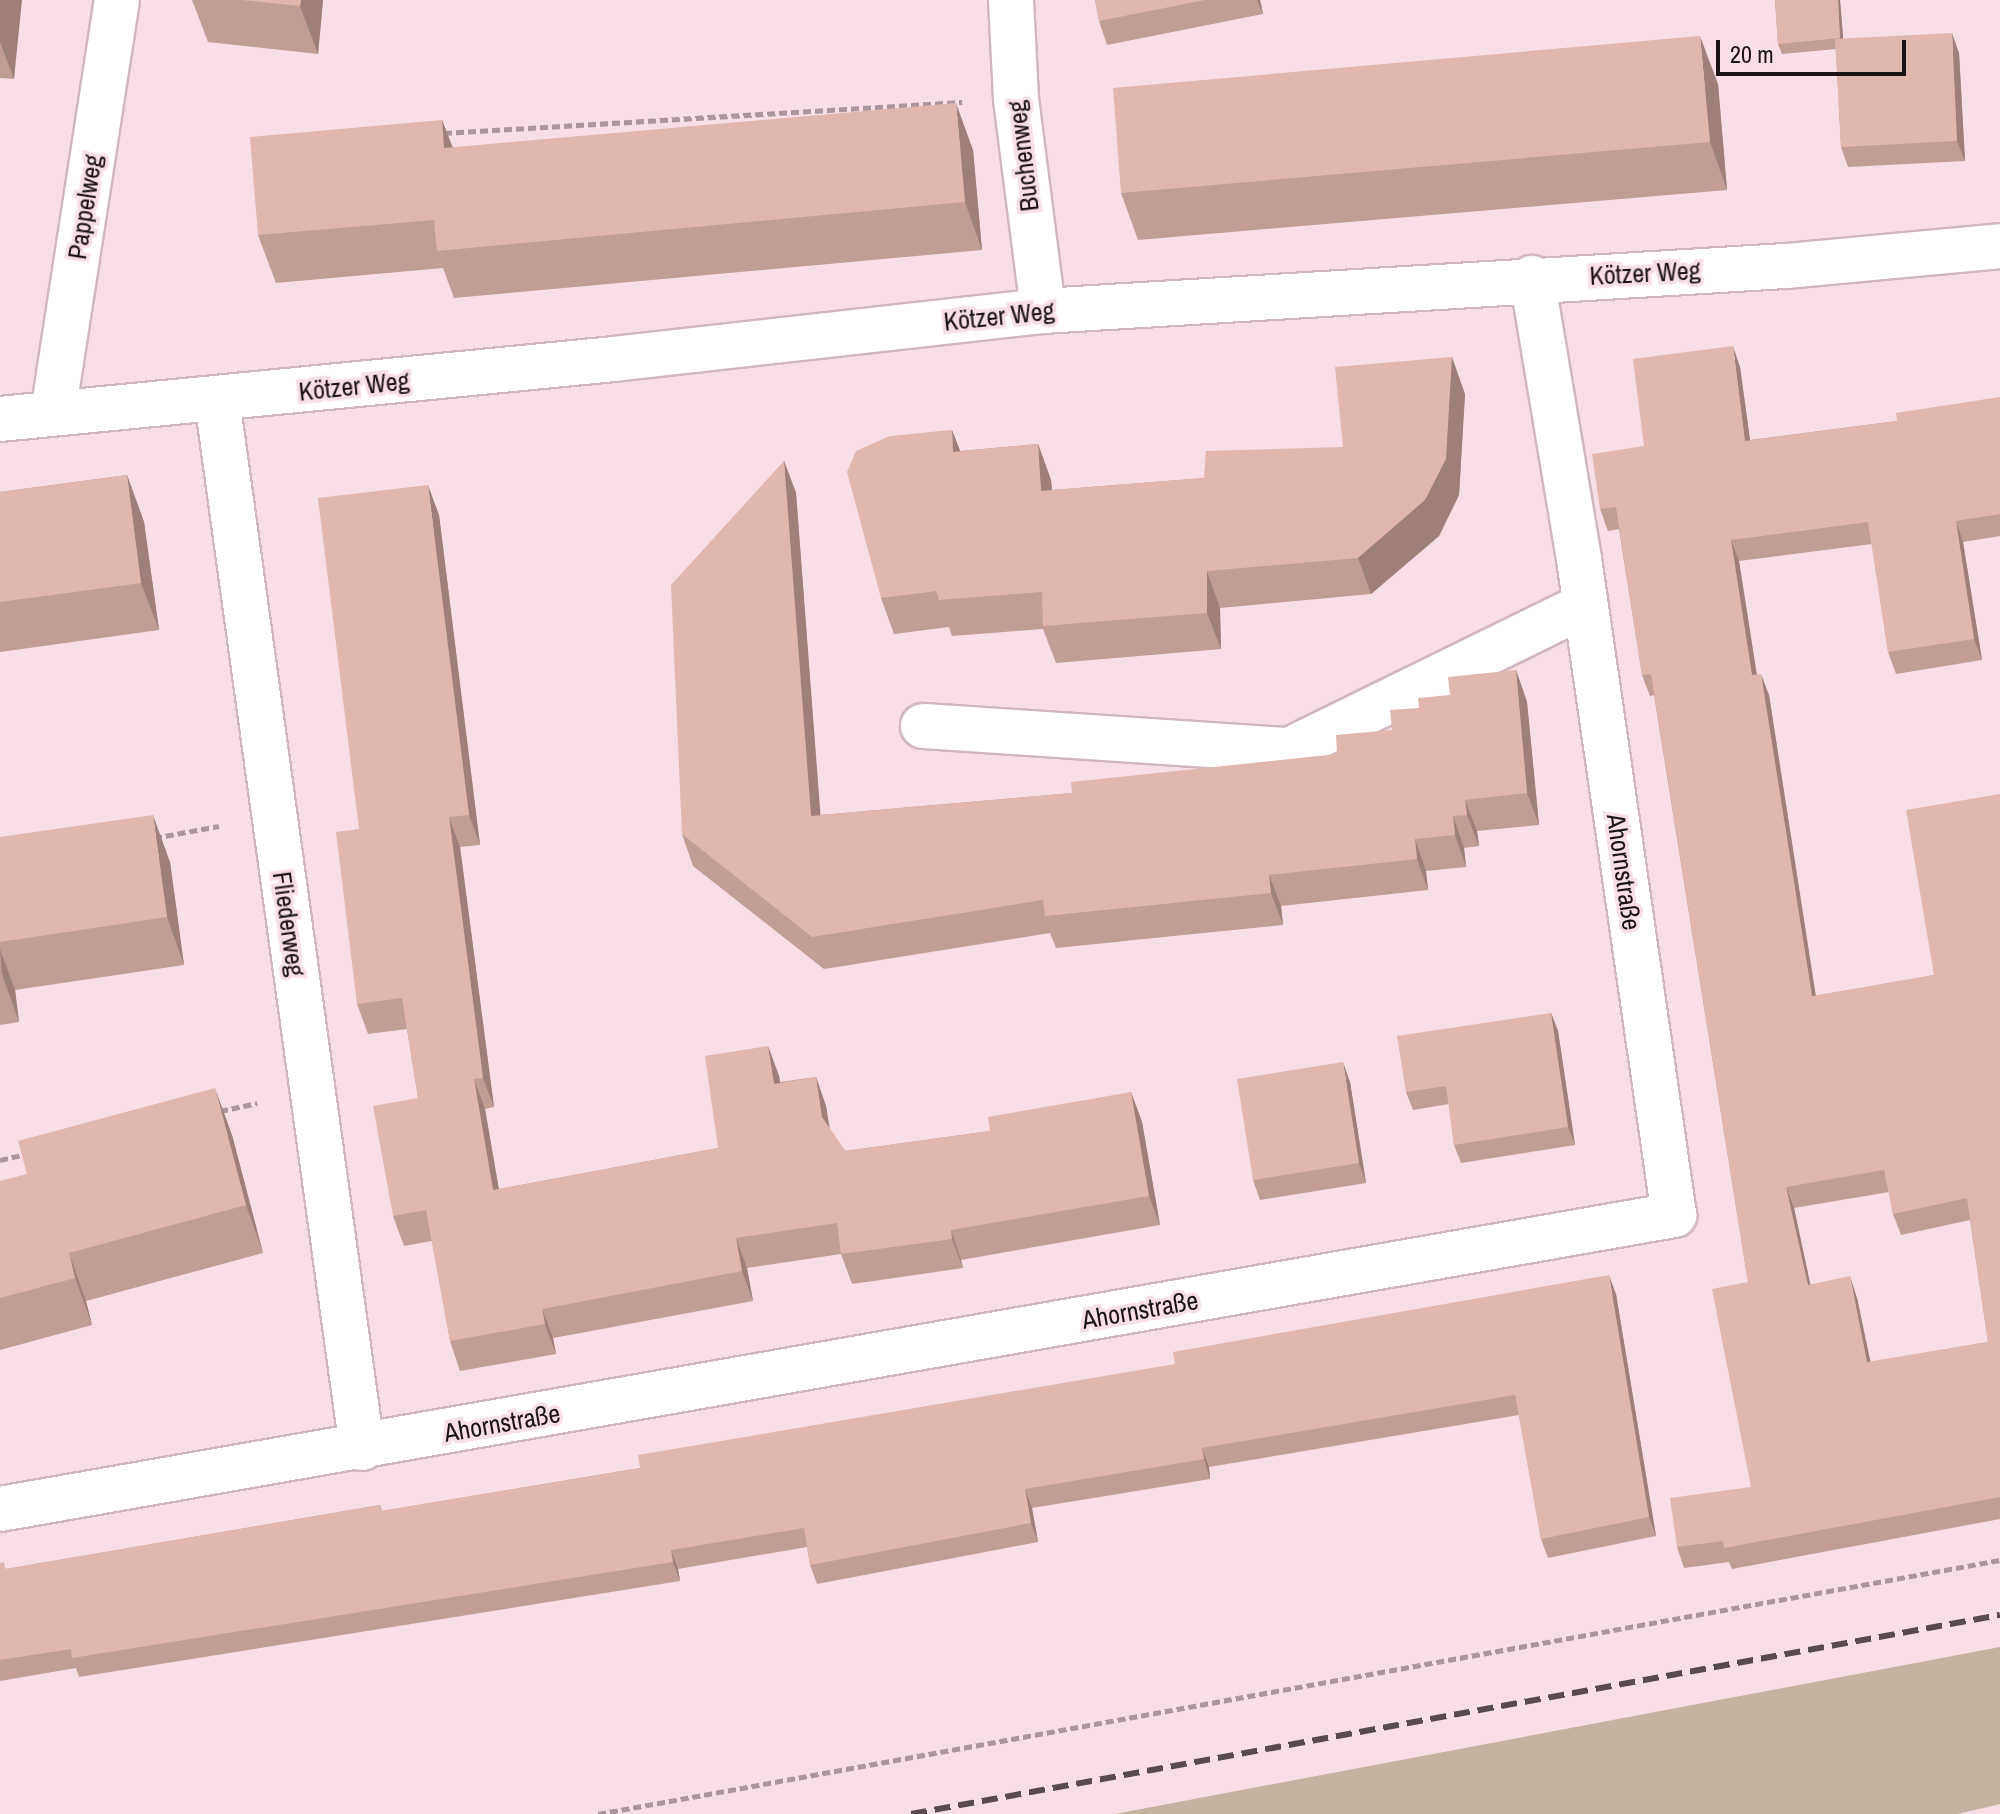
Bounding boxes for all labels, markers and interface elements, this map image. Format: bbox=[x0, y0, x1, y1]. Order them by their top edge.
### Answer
scale bar bbox=[1720, 24, 1910, 74]
text: 20 m bbox=[1730, 38, 1774, 70]
street label: Buchenweg bbox=[1001, 99, 1045, 213]
street label: Pappelweg bbox=[61, 152, 109, 262]
street label: Kötzer Weg bbox=[1589, 255, 1701, 291]
street label: Kötzer Weg bbox=[942, 295, 1056, 337]
street label: Kötzer Weg bbox=[297, 365, 411, 407]
street label: Ahornstraße bbox=[1600, 812, 1648, 932]
street label: Fliederweg bbox=[266, 870, 312, 978]
street label: Ahornstraße bbox=[1080, 1284, 1200, 1336]
street label: Ahornstraße bbox=[442, 1397, 562, 1449]

